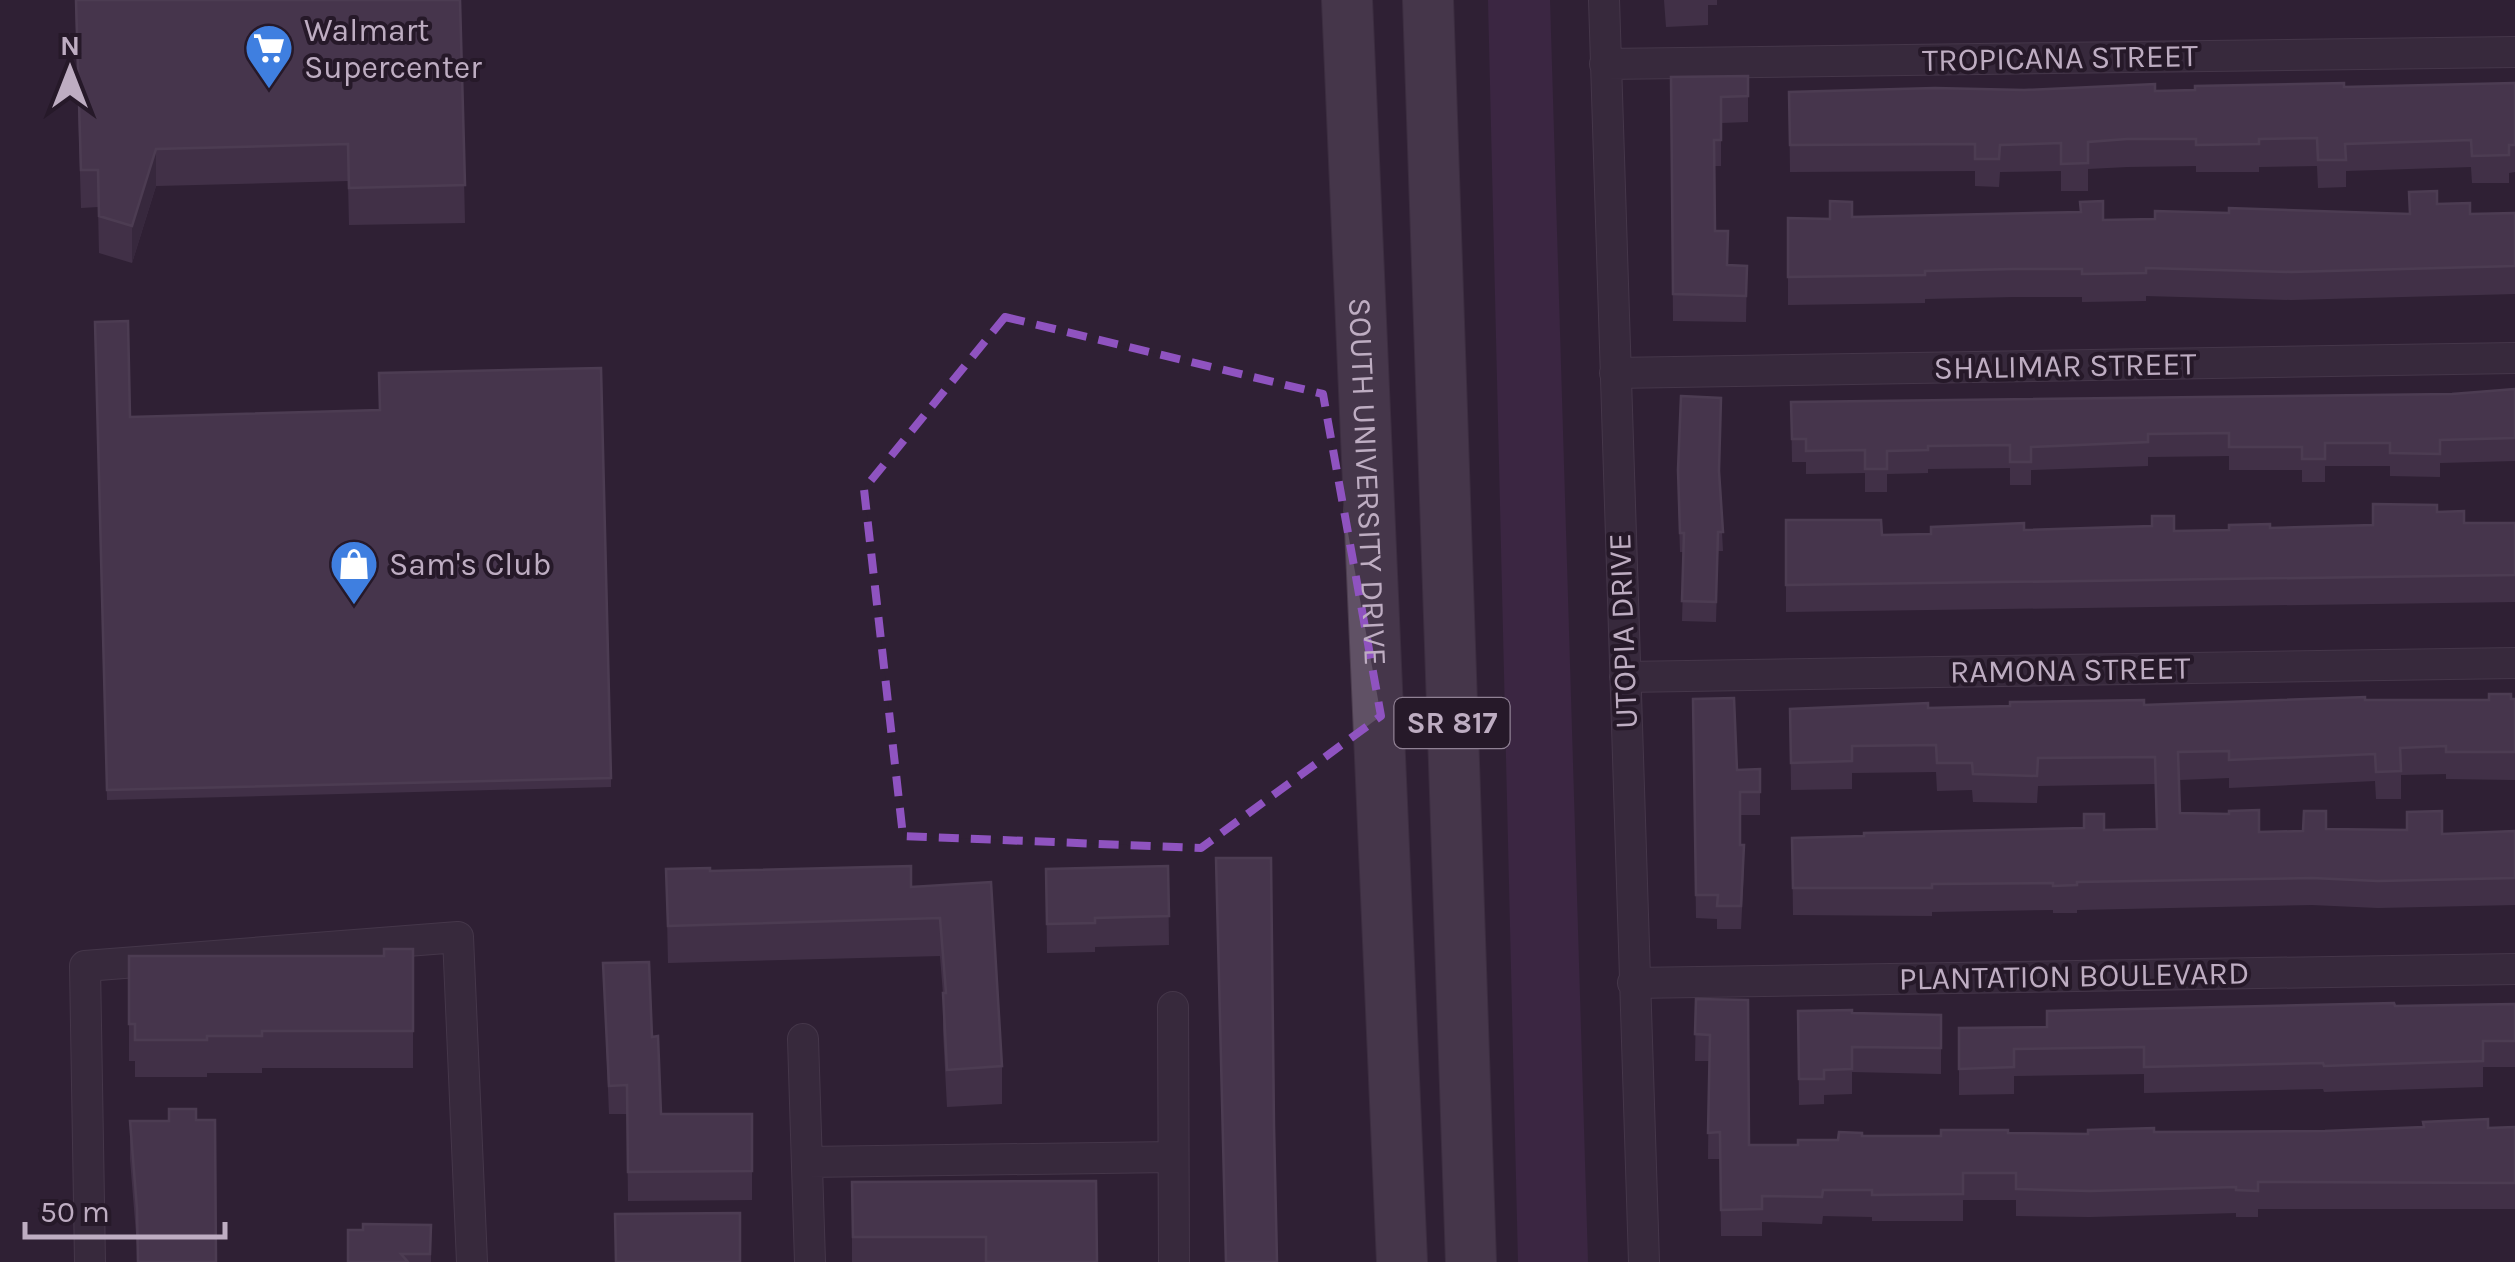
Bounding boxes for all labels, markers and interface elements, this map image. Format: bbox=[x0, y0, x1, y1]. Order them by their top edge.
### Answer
place label: Walmart Supercenter bbox=[304, 12, 482, 86]
north arrow bbox=[20, 20, 120, 120]
supermarket icon: Walmart Supercenter bbox=[243, 22, 295, 90]
text: N bbox=[60, 29, 80, 62]
street label: TROPICANA STREET bbox=[1922, 37, 2198, 79]
street label: SOUTH UNIVERSITY DRIVE bbox=[1341, 297, 1394, 666]
street label: SHALIMAR STREET bbox=[1933, 345, 2197, 387]
street label: UTOPIA DRIVE bbox=[1601, 532, 1645, 730]
shop icon: Sam's Club bbox=[328, 538, 380, 606]
place label: Sam's Club bbox=[389, 546, 552, 583]
street label: RAMONA STREET bbox=[1949, 649, 2191, 691]
road number: SR 817 bbox=[1394, 698, 1510, 748]
street label: PLANTATION BOULEVARD bbox=[1899, 954, 2249, 998]
scale bar bbox=[25, 1177, 225, 1239]
text: 50 m bbox=[40, 1194, 110, 1230]

